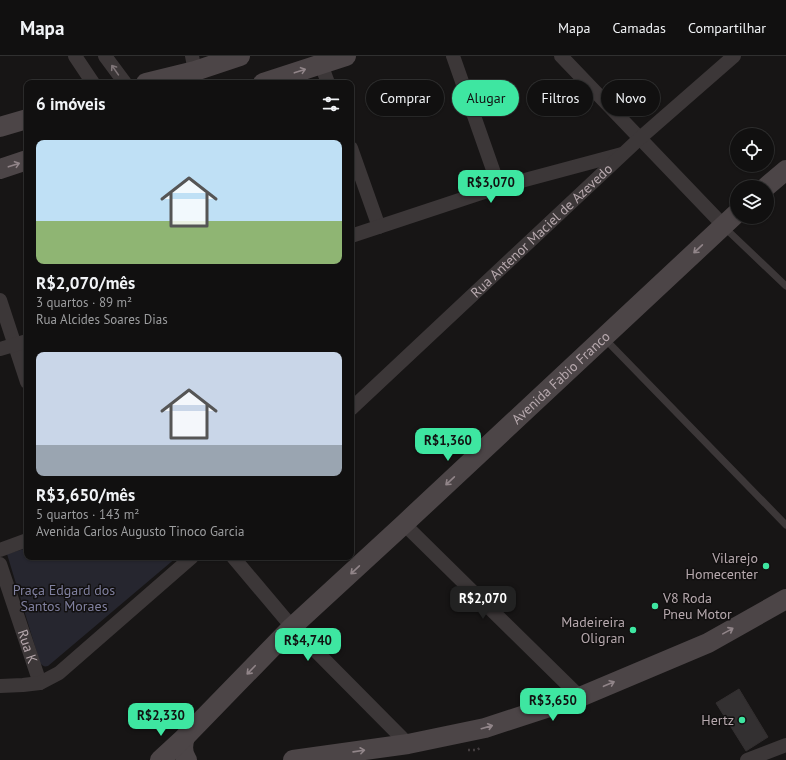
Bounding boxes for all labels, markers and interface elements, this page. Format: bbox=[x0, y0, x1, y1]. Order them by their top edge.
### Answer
text: Mapa bbox=[20, 16, 64, 40]
text: Mapa bbox=[558, 19, 591, 37]
text: Camadas bbox=[613, 19, 666, 37]
text: Compartilhar bbox=[688, 19, 766, 37]
one-way arrow bbox=[111, 64, 119, 75]
one-way arrow bbox=[293, 67, 306, 74]
chip: Comprar bbox=[366, 80, 444, 116]
chip: Alugar bbox=[452, 80, 519, 116]
chip: Filtros bbox=[527, 80, 593, 116]
chip: Novo bbox=[601, 80, 660, 116]
text: 6 imóveis bbox=[36, 93, 106, 115]
icon: filters bbox=[320, 93, 342, 115]
map controls bbox=[730, 128, 774, 224]
button: locate bbox=[730, 128, 774, 172]
street label: Rua Antenor Maciel de Azevedo bbox=[467, 160, 616, 301]
one-way arrow bbox=[7, 161, 20, 168]
icon: home bbox=[153, 166, 225, 238]
pin: R$3,070 bbox=[454, 170, 528, 204]
text: R$3,070 bbox=[467, 174, 515, 191]
button: layers bbox=[730, 180, 774, 224]
one-way arrow bbox=[693, 244, 703, 254]
text: R$2,070/mês bbox=[36, 272, 135, 294]
text: 3 quartos · 89 m² bbox=[36, 294, 132, 311]
text: Rua Alcides Soares Dias bbox=[36, 311, 168, 328]
street label: Avenida Fabio Franco bbox=[508, 327, 614, 428]
icon: home bbox=[153, 378, 225, 450]
pin: R$1,360 bbox=[411, 428, 485, 462]
text: R$1,360 bbox=[424, 432, 472, 449]
one-way arrow bbox=[445, 477, 455, 486]
text: R$3,650/mês bbox=[36, 484, 135, 506]
text: 5 quartos · 143 m² bbox=[36, 506, 139, 523]
text: Avenida Carlos Augusto Tinoco Garcia bbox=[36, 523, 245, 540]
place label: Vilarejo Homecenter bbox=[686, 549, 758, 583]
marker: Vilarejo Homecenter bbox=[761, 561, 771, 571]
one-way arrow bbox=[350, 565, 360, 575]
park label: Praça Edgard dos Santos Moraes bbox=[13, 581, 115, 615]
pin: R$2,070 bbox=[446, 586, 520, 620]
place label: V8 Roda Pneu Motor bbox=[662, 589, 732, 623]
text: R$2,070 bbox=[459, 590, 507, 607]
marker: V8 Roda Pneu Motor bbox=[650, 601, 660, 611]
place label: Madeireira Oligran bbox=[561, 613, 625, 647]
marker: Madeireira Oligran bbox=[628, 625, 638, 635]
street label: Rua K bbox=[14, 627, 42, 666]
one-way arrow bbox=[722, 627, 734, 635]
pin: R$4,740 bbox=[271, 628, 345, 662]
text: R$4,740 bbox=[284, 632, 332, 649]
one-way arrow bbox=[246, 665, 256, 675]
one-way arrow bbox=[603, 680, 615, 687]
pin: R$3,650 bbox=[516, 688, 590, 722]
text: R$3,650 bbox=[529, 692, 577, 709]
pin: R$2,330 bbox=[124, 703, 198, 737]
text: R$2,330 bbox=[137, 707, 185, 724]
place label: Hertz bbox=[701, 711, 734, 729]
marker: Hertz bbox=[737, 715, 747, 725]
one-way arrow bbox=[480, 723, 493, 730]
one-way arrow bbox=[352, 747, 365, 755]

